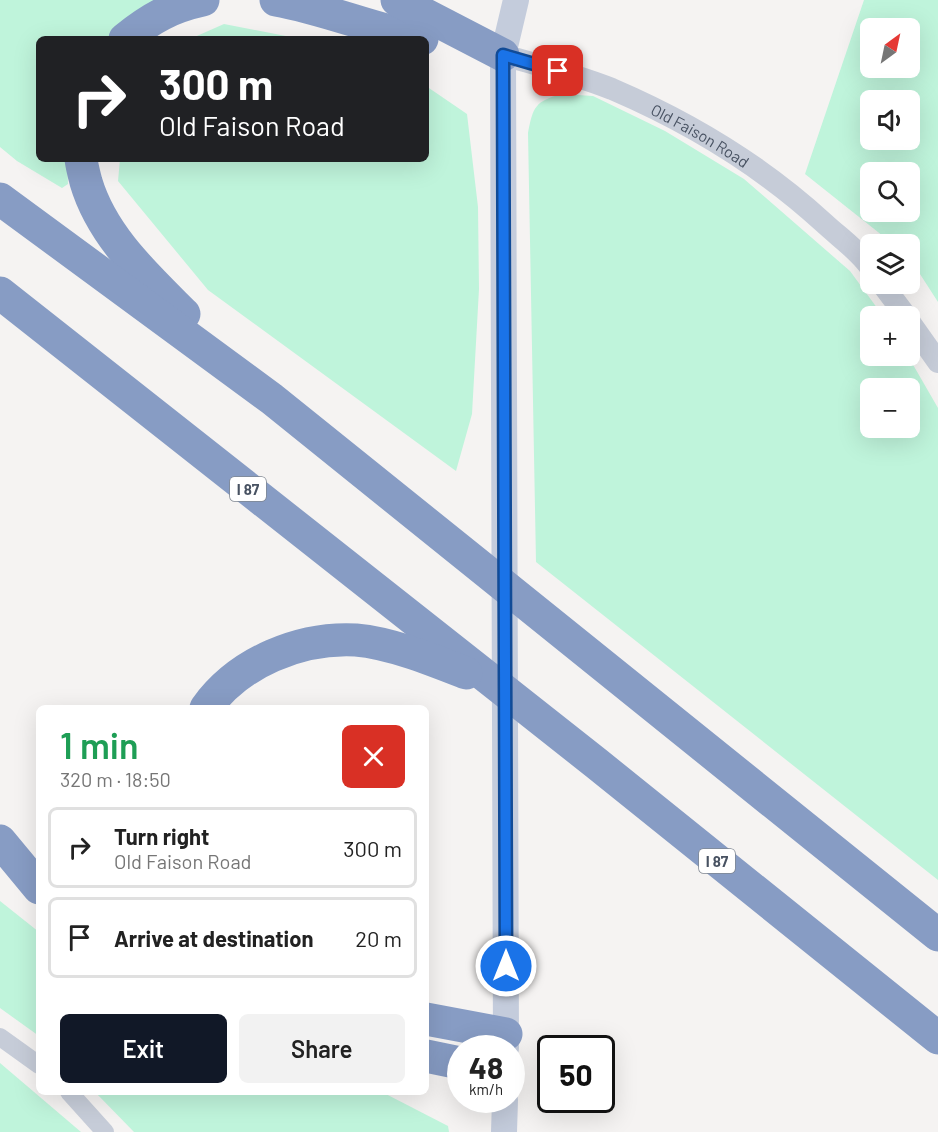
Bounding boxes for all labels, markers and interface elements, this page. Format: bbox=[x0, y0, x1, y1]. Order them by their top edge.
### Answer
north arrow bbox=[860, 18, 920, 78]
map controls bbox=[860, 18, 920, 438]
pin bbox=[532, 45, 583, 96]
icon: arrive bbox=[541, 54, 574, 87]
text: 300 m bbox=[159, 58, 273, 108]
icon: right bbox=[60, 60, 138, 138]
button: sound bbox=[860, 90, 920, 150]
street label: Old Faison Road bbox=[648, 99, 753, 171]
text: Old Faison Road bbox=[159, 109, 345, 141]
button: search bbox=[860, 162, 920, 222]
button: layers bbox=[860, 234, 920, 294]
button: + bbox=[860, 306, 920, 366]
button: − bbox=[860, 378, 920, 438]
road number: I 87 bbox=[230, 477, 266, 501]
text: 1 min bbox=[60, 723, 139, 766]
button: close bbox=[342, 725, 405, 788]
text: 320 m · 18:50 bbox=[60, 767, 171, 791]
text: Turn right bbox=[114, 823, 209, 849]
icon: right bbox=[63, 831, 96, 864]
text: 300 m bbox=[343, 835, 402, 861]
text: Old Faison Road bbox=[114, 849, 252, 873]
road number: I 87 bbox=[699, 849, 735, 873]
icon: arrive bbox=[63, 921, 96, 954]
text: Arrive at destination bbox=[114, 925, 313, 951]
text: 20 m bbox=[355, 925, 402, 951]
position arrow bbox=[474, 934, 538, 998]
button: Exit bbox=[60, 1014, 227, 1083]
button: Share bbox=[239, 1014, 405, 1083]
speed limit sign: 50 bbox=[537, 1035, 615, 1113]
text: 48 bbox=[469, 1049, 503, 1085]
text: km/h bbox=[469, 1080, 503, 1098]

